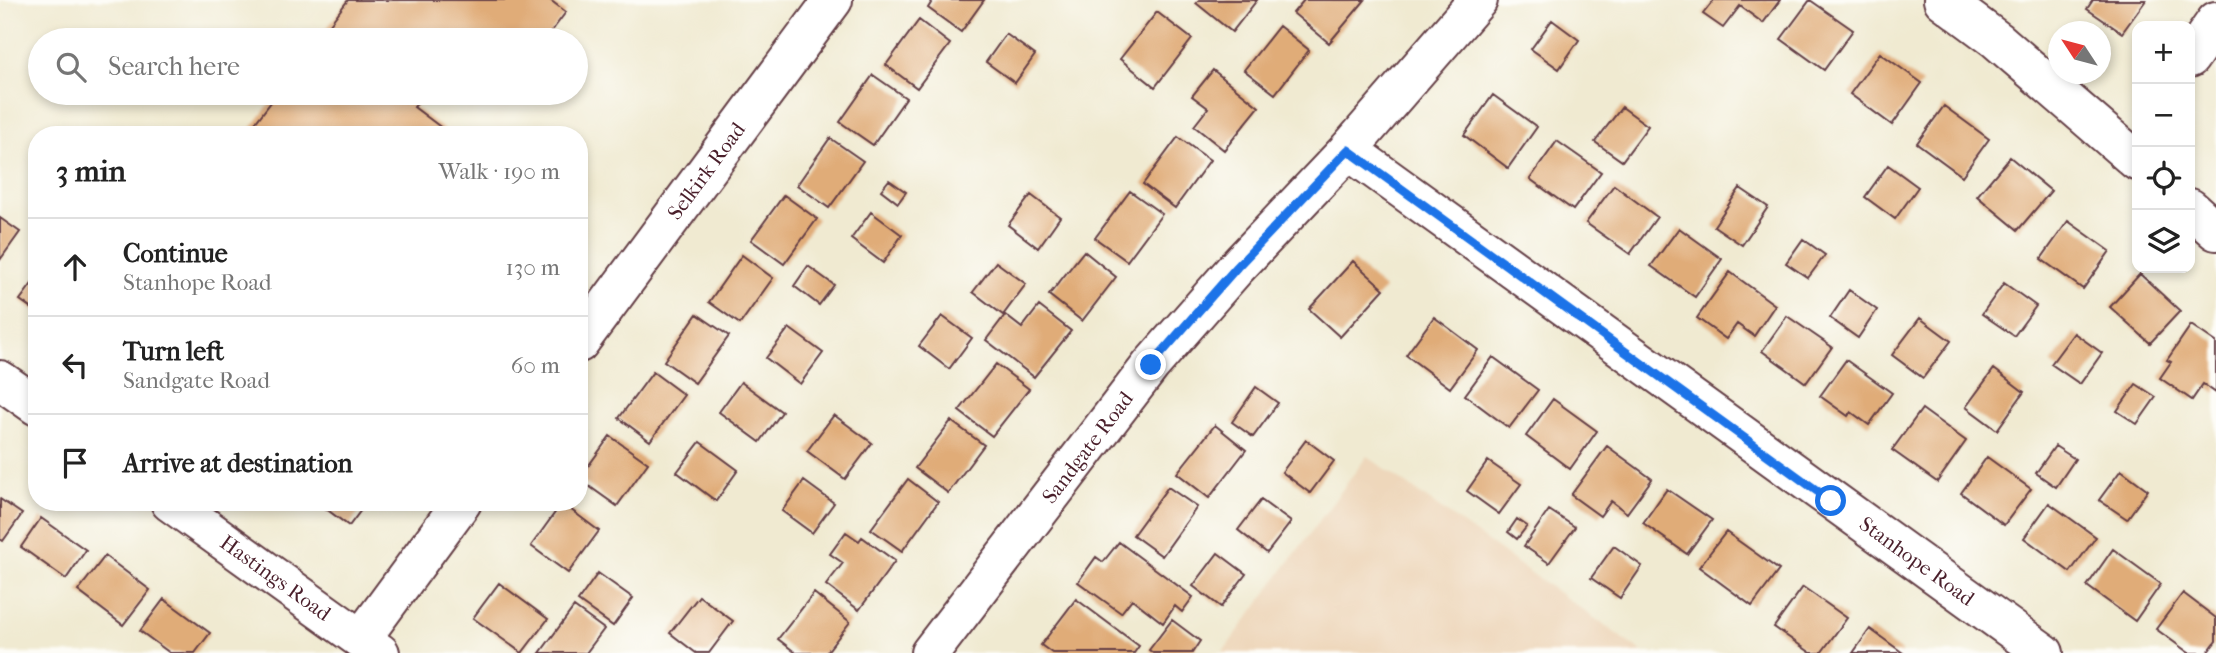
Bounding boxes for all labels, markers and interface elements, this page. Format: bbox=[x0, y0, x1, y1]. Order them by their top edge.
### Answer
north arrow bbox=[2048, 21, 2111, 84]
map controls bbox=[2132, 21, 2195, 273]
button: + bbox=[2132, 21, 2195, 84]
search box bbox=[28, 28, 588, 105]
icon: search bbox=[52, 48, 90, 86]
text: Search here bbox=[108, 51, 240, 82]
button: − bbox=[2132, 84, 2195, 147]
street label: Selkirk Road bbox=[663, 117, 751, 224]
button: locate bbox=[2132, 147, 2195, 210]
text: 3 min bbox=[56, 154, 126, 189]
text: Walk · 190 m bbox=[439, 158, 560, 185]
button: layers bbox=[2132, 210, 2195, 273]
text: Continue bbox=[123, 238, 228, 269]
icon: ahead bbox=[56, 248, 94, 286]
text: 130 m bbox=[506, 254, 560, 281]
text: Stanhope Road bbox=[123, 269, 272, 296]
text: Turn left bbox=[123, 336, 224, 367]
icon: left bbox=[56, 346, 94, 384]
route end bbox=[1135, 349, 1166, 380]
text: 60 m bbox=[511, 352, 560, 379]
text: Sandgate Road bbox=[123, 367, 270, 394]
street label: Sandgate Road bbox=[1037, 387, 1138, 508]
icon: arrive bbox=[56, 444, 94, 482]
text: Arrive at destination bbox=[123, 448, 353, 479]
route start bbox=[1815, 485, 1846, 516]
street label: Stanhope Road bbox=[1855, 512, 1979, 611]
street label: Hastings Road bbox=[216, 530, 336, 626]

